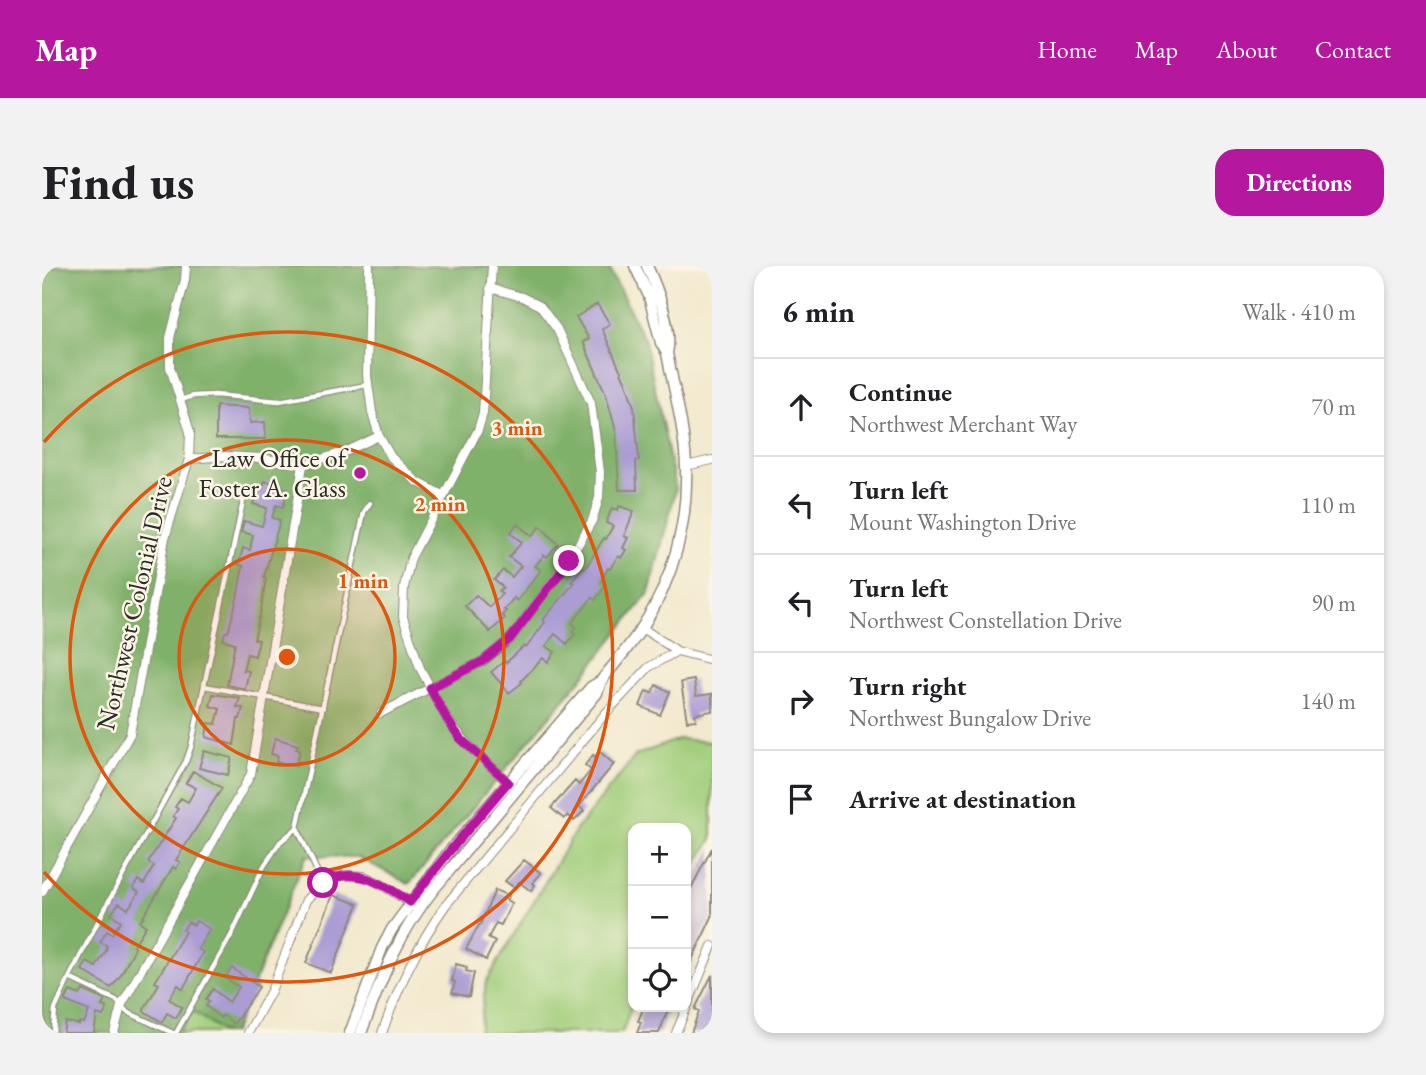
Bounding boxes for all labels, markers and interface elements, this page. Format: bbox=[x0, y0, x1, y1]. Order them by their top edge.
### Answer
text: Map bbox=[35, 28, 97, 71]
text: Home bbox=[1037, 34, 1097, 65]
text: Map bbox=[1135, 34, 1178, 65]
text: About bbox=[1216, 34, 1277, 65]
text: Contact bbox=[1315, 34, 1391, 65]
button: Directions bbox=[1215, 149, 1384, 216]
text: Find us bbox=[42, 150, 194, 214]
text: 6 min bbox=[782, 292, 855, 331]
text: Walk · 410 m bbox=[1242, 297, 1356, 327]
text: Continue bbox=[849, 375, 952, 409]
icon: ahead bbox=[782, 388, 820, 426]
text: 70 m bbox=[1311, 392, 1356, 422]
text: Northwest Merchant Way bbox=[849, 409, 1077, 439]
text: 3 min bbox=[491, 414, 543, 441]
place label: Law Office of Foster A. Glass bbox=[198, 441, 349, 505]
marker: Law Office of Foster A. Glass bbox=[352, 465, 368, 481]
street label: Northwest Colonial Drive bbox=[88, 473, 180, 733]
text: Turn left bbox=[849, 473, 948, 507]
icon: left bbox=[782, 486, 820, 524]
text: 2 min bbox=[414, 490, 466, 517]
text: 110 m bbox=[1300, 490, 1356, 520]
text: Mount Washington Drive bbox=[849, 507, 1076, 537]
route end bbox=[553, 545, 584, 576]
text: 1 min bbox=[337, 567, 389, 594]
text: Turn left bbox=[849, 571, 948, 605]
icon: left bbox=[782, 584, 820, 622]
text: 90 m bbox=[1311, 588, 1356, 618]
text: Northwest Constellation Drive bbox=[849, 605, 1122, 635]
centre of rings bbox=[275, 645, 299, 669]
text: Turn right bbox=[849, 669, 967, 703]
icon: right bbox=[782, 682, 820, 720]
text: 140 m bbox=[1300, 686, 1356, 716]
text: Northwest Bungalow Drive bbox=[849, 703, 1091, 733]
icon: arrive bbox=[782, 780, 820, 818]
text: Arrive at destination bbox=[849, 782, 1076, 816]
map controls bbox=[628, 823, 691, 1012]
button: + bbox=[628, 823, 691, 886]
route start bbox=[307, 867, 338, 898]
button: − bbox=[628, 886, 691, 949]
button: locate bbox=[628, 949, 691, 1012]

